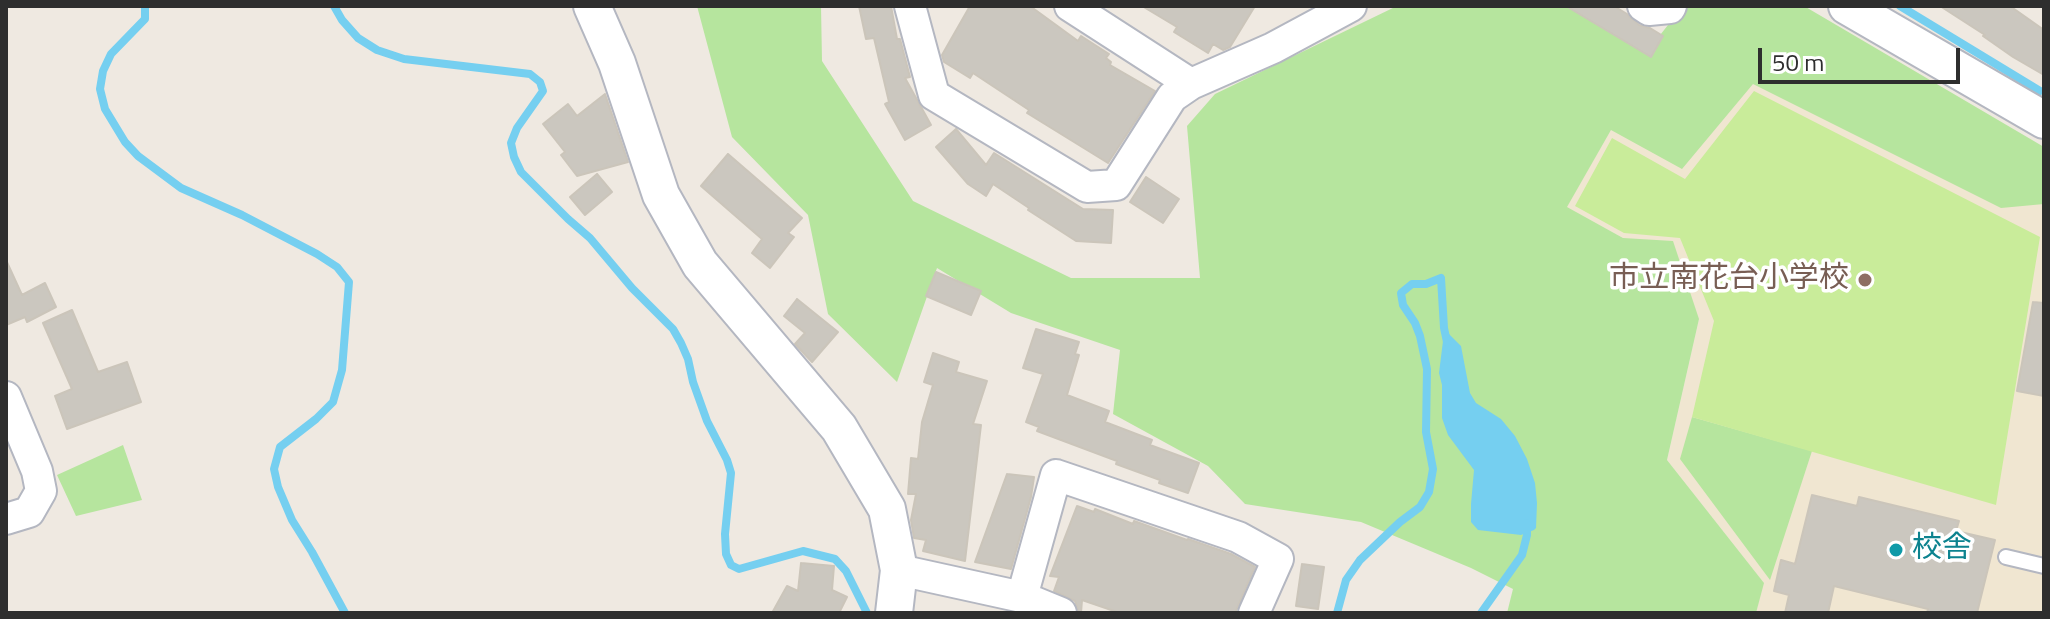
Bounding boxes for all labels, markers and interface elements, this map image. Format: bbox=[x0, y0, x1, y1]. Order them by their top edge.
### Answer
scale bar bbox=[1762, 32, 1964, 82]
text: 50 m bbox=[1772, 44, 1824, 80]
place label: 市立南花台小学校 bbox=[1609, 262, 1849, 298]
marker: 市立南花台小学校 bbox=[1856, 271, 1874, 289]
place label: 校舎 bbox=[1912, 532, 1972, 568]
marker: 校舎 bbox=[1887, 541, 1905, 559]

